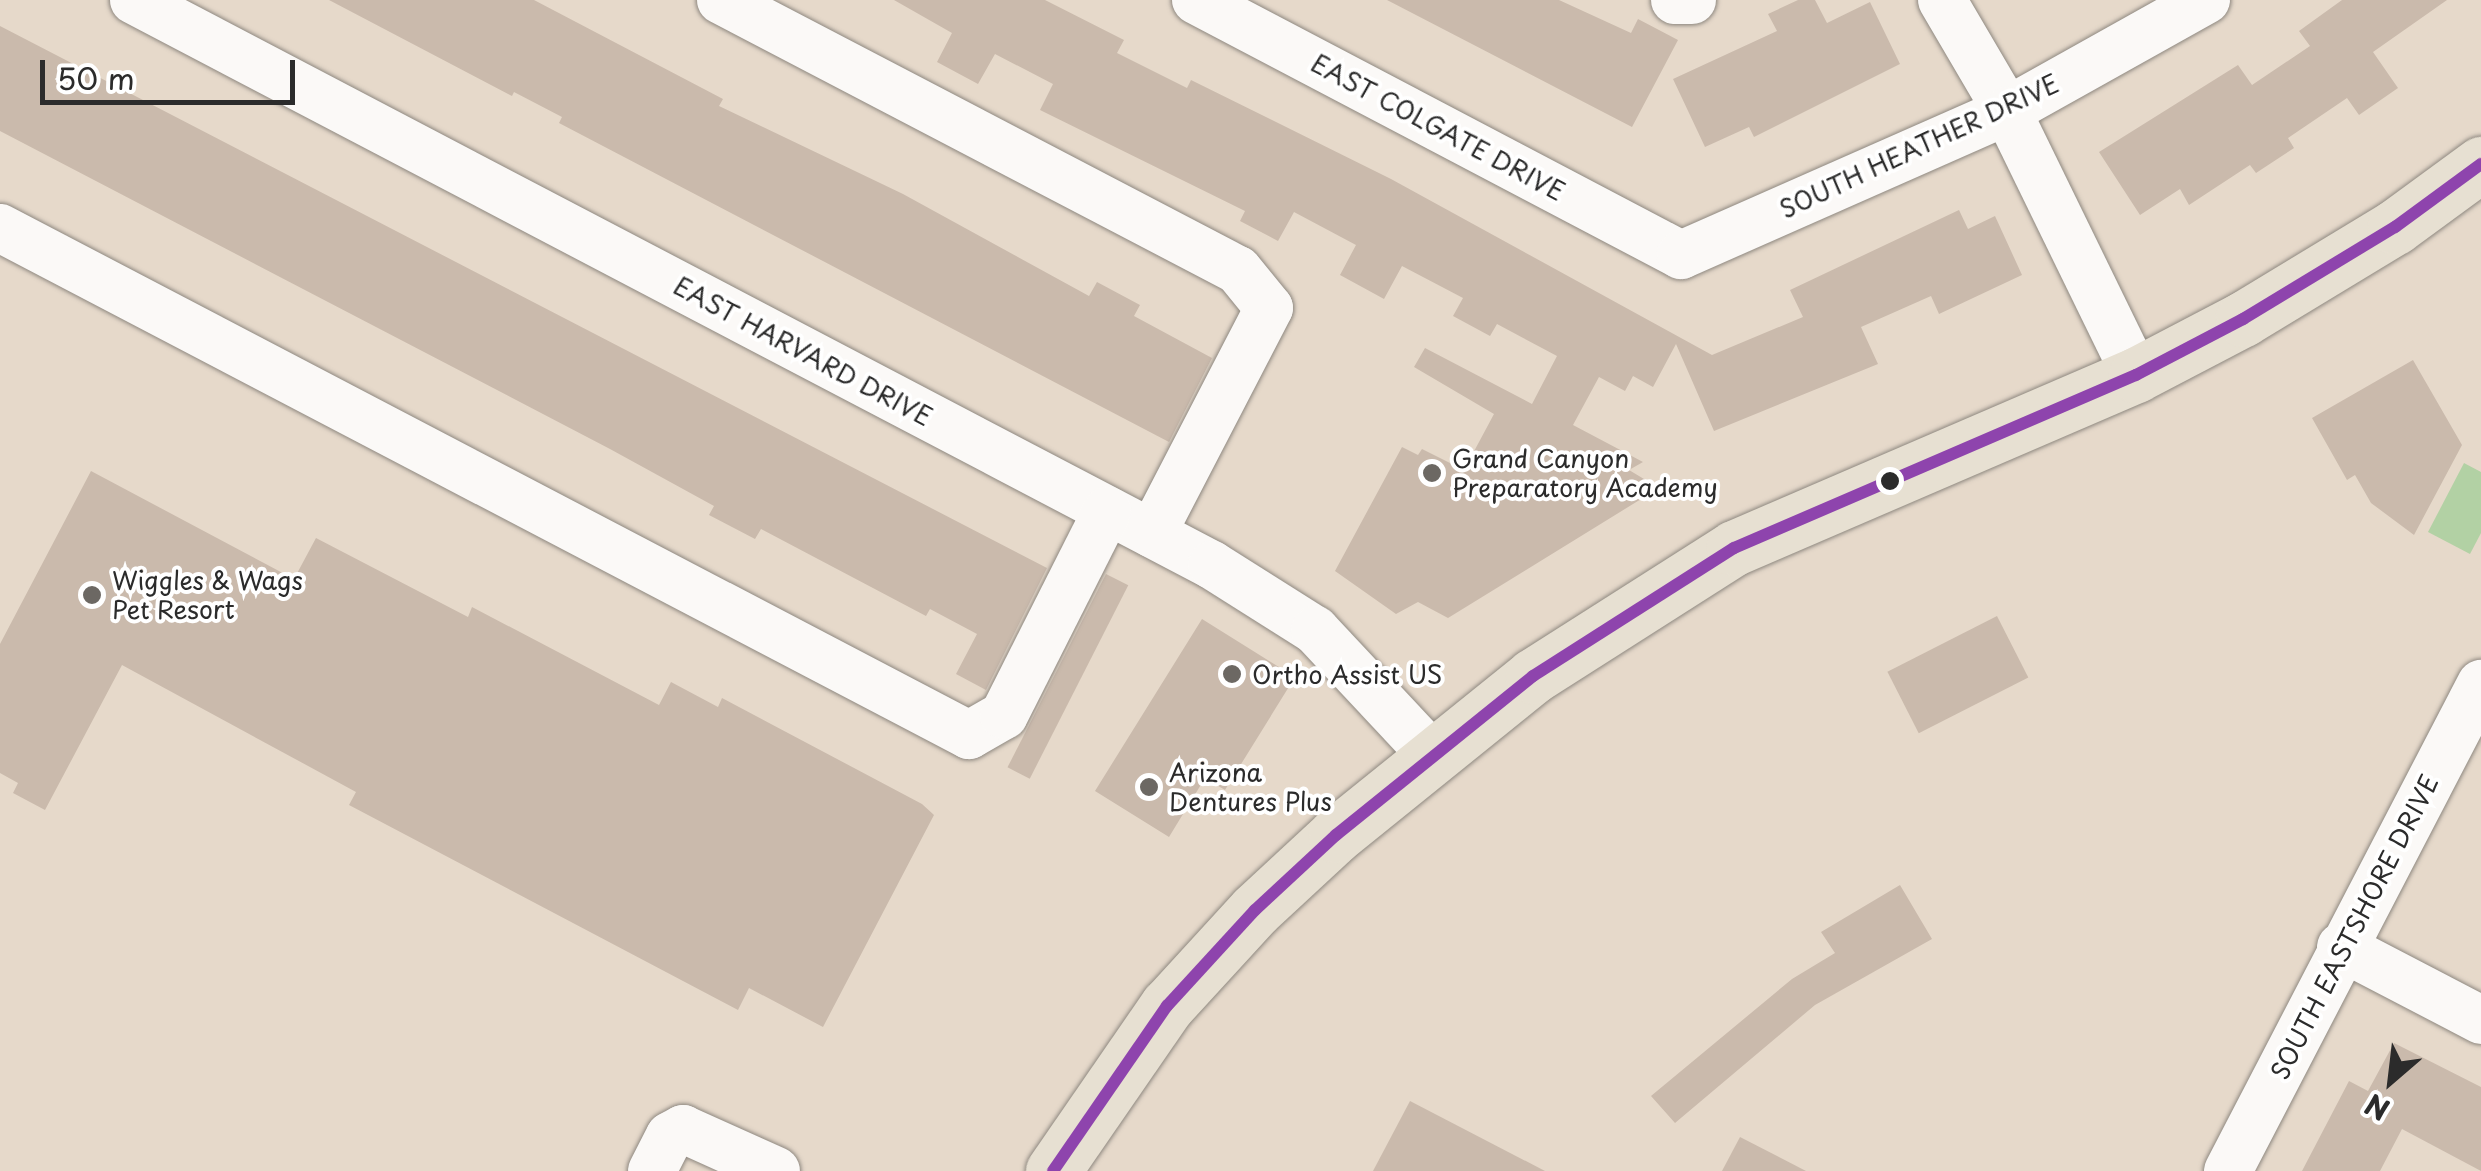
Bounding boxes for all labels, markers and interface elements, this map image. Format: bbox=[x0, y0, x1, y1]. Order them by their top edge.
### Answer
scale bar bbox=[45, 40, 300, 102]
street label: EAST COLGATE DRIVE bbox=[1307, 48, 1569, 206]
text: 50 m bbox=[57, 55, 135, 100]
street label: SOUTH HEATHER DRIVE bbox=[1774, 68, 2064, 224]
street label: EAST HARVARD DRIVE bbox=[668, 270, 938, 432]
place label: Grand Canyon Preparatory Academy bbox=[1452, 444, 1719, 503]
marker: Grand Canyon Preparatory Academy bbox=[1421, 462, 1443, 484]
unlabelled marker bbox=[1880, 471, 1900, 491]
place label: Wiggles & Wags Pet Resort bbox=[112, 566, 305, 625]
marker: Wiggles & Wags Pet Resort bbox=[81, 584, 103, 606]
place label: Ortho Assist US bbox=[1252, 659, 1443, 689]
marker: Ortho Assist US bbox=[1221, 663, 1243, 685]
place label: Arizona Dentures Plus bbox=[1169, 758, 1333, 817]
street label: SOUTH EASTSHORE DRIVE bbox=[2264, 769, 2444, 1085]
marker: Arizona Dentures Plus bbox=[1138, 776, 1160, 798]
north arrow bbox=[2341, 1031, 2441, 1131]
text: N bbox=[2357, 1084, 2397, 1132]

